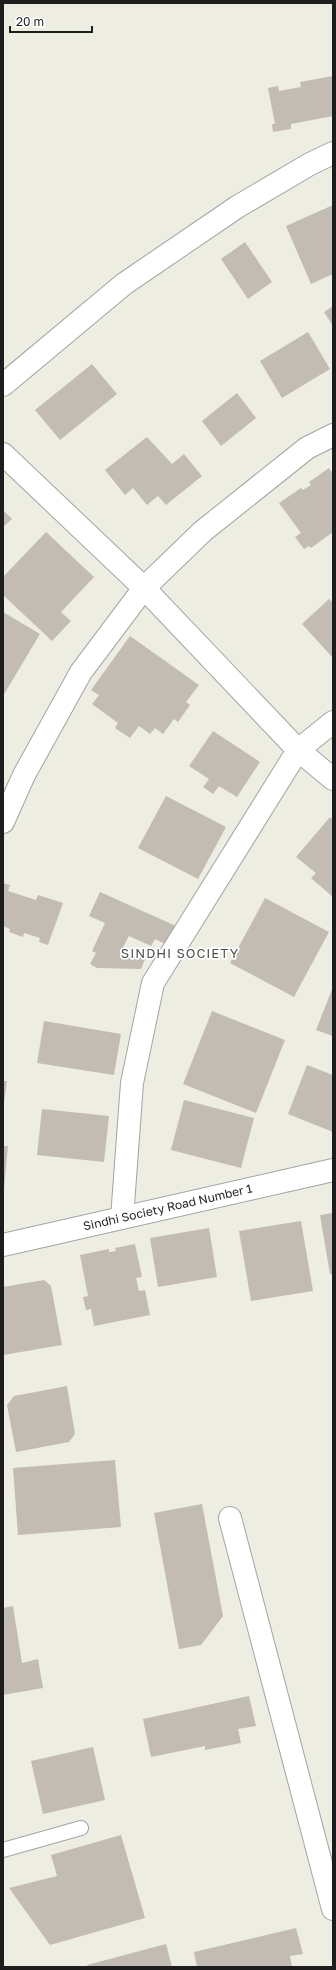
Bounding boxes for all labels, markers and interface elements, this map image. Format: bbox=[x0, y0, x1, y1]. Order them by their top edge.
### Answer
scale bar bbox=[10, 8, 92, 34]
text: 20 m bbox=[16, 14, 44, 29]
district label: SINDHI SOCIETY bbox=[121, 945, 239, 961]
street label: Sindhi Society Road Number 1 bbox=[82, 1181, 254, 1234]

